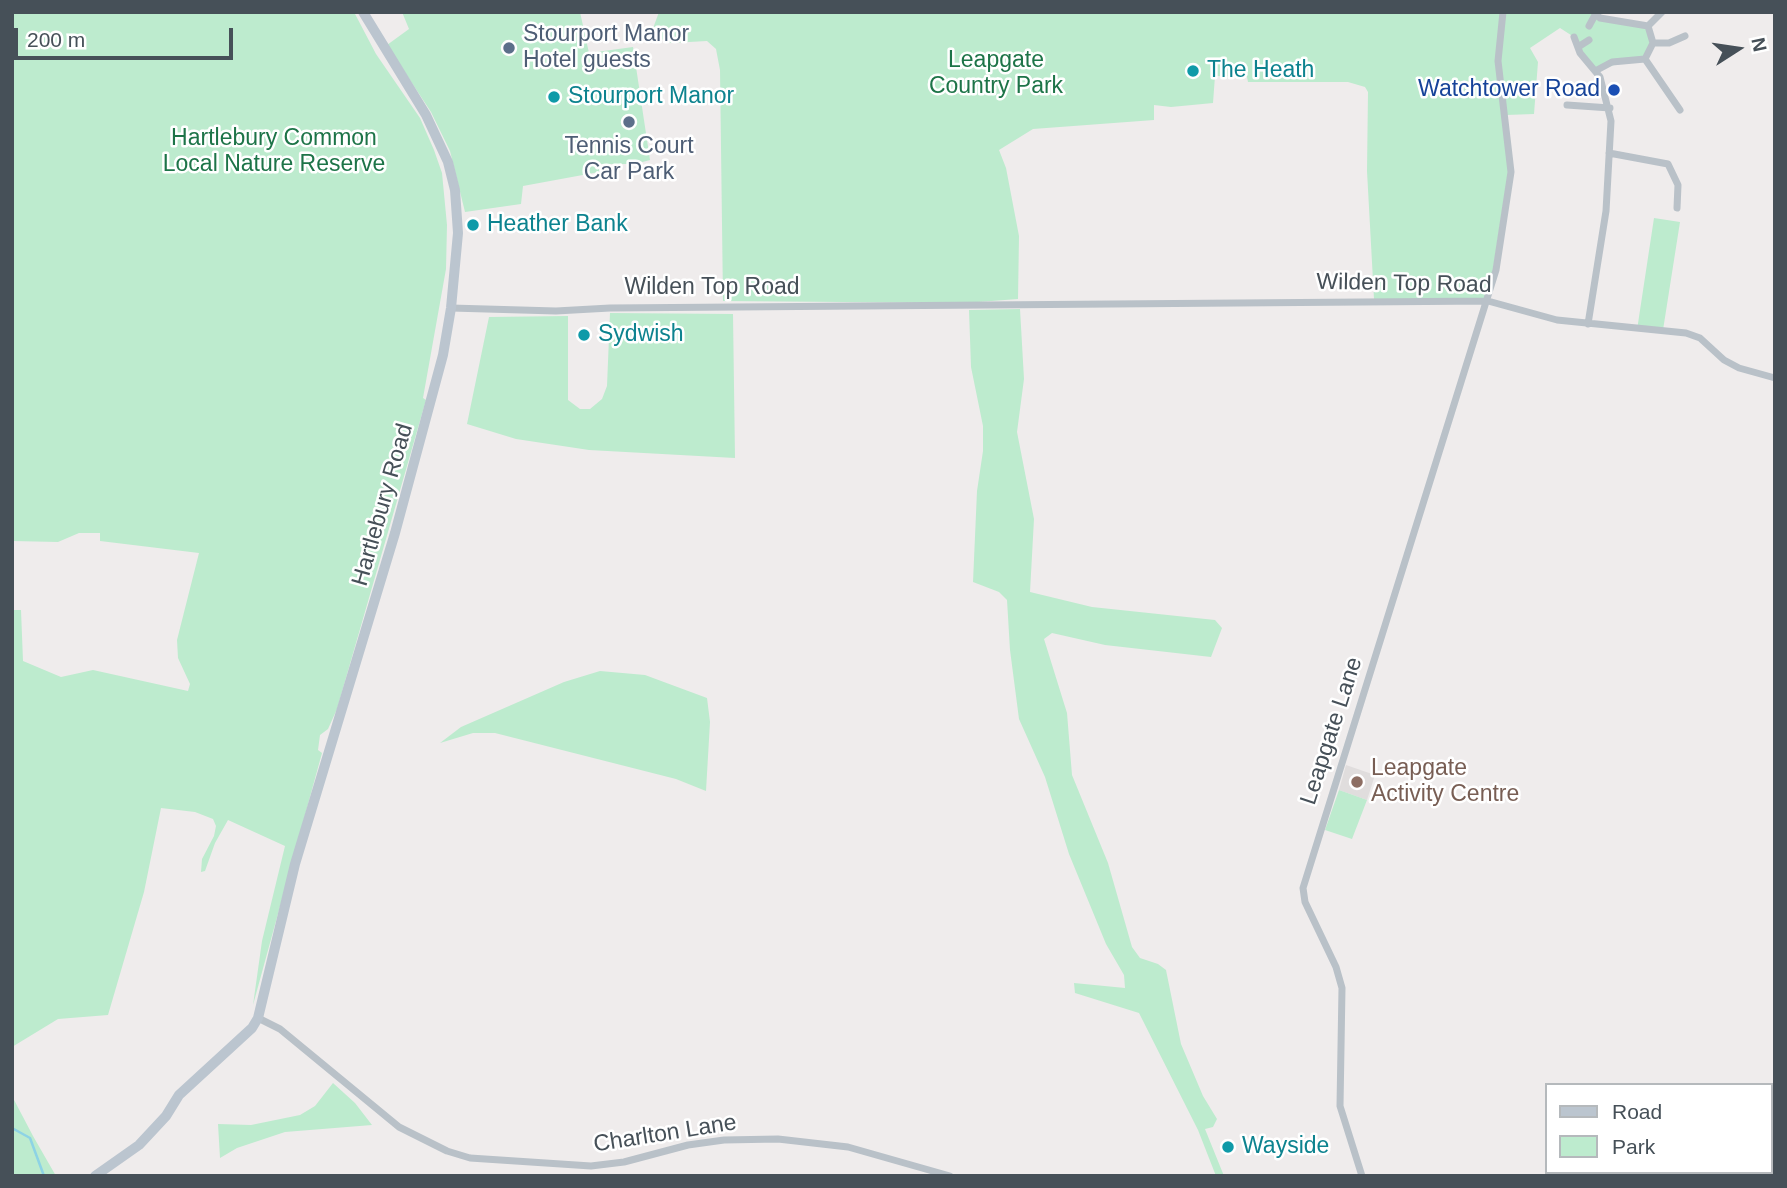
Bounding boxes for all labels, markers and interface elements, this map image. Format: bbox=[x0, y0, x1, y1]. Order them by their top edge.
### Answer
scale bar bbox=[18, 14, 236, 58]
north arrow bbox=[1703, 14, 1773, 84]
place label: Stourport Manor Hotel guests bbox=[523, 21, 689, 75]
text: 200 m bbox=[27, 28, 85, 51]
text: N bbox=[1747, 36, 1771, 53]
marker: Stourport Manor Hotel guests bbox=[501, 40, 517, 56]
park label: Leapgate Country Park bbox=[929, 47, 1063, 101]
place label: The Heath bbox=[1207, 57, 1314, 85]
marker: The Heath bbox=[1185, 63, 1201, 79]
place label: Watchtower Road bbox=[1418, 76, 1600, 104]
marker: Watchtower Road bbox=[1606, 82, 1622, 98]
place label: Stourport Manor bbox=[568, 83, 734, 111]
marker: Stourport Manor bbox=[546, 89, 562, 105]
marker: Tennis Court Car Park bbox=[621, 114, 637, 130]
park label: Hartlebury Common Local Nature Reserve bbox=[163, 125, 385, 179]
place label: Tennis Court Car Park bbox=[564, 133, 694, 187]
place label: Heather Bank bbox=[487, 211, 628, 239]
marker: Heather Bank bbox=[465, 217, 481, 233]
street label: Wilden Top Road bbox=[1316, 269, 1492, 299]
street label: Wilden Top Road bbox=[624, 274, 800, 302]
place label: Sydwish bbox=[598, 321, 684, 349]
marker: Sydwish bbox=[576, 327, 592, 343]
street label: Hartlebury Road bbox=[347, 421, 419, 589]
street label: Leapgate Lane bbox=[1295, 654, 1369, 808]
place label: Leapgate Activity Centre bbox=[1371, 755, 1519, 809]
marker: Leapgate Activity Centre bbox=[1349, 774, 1365, 790]
legend bbox=[1546, 1083, 1773, 1174]
text: Road bbox=[1612, 1100, 1662, 1123]
street label: Charlton Lane bbox=[591, 1109, 739, 1159]
place label: Wayside bbox=[1242, 1133, 1329, 1161]
text: Park bbox=[1612, 1135, 1655, 1158]
marker: Wayside bbox=[1220, 1139, 1236, 1155]

